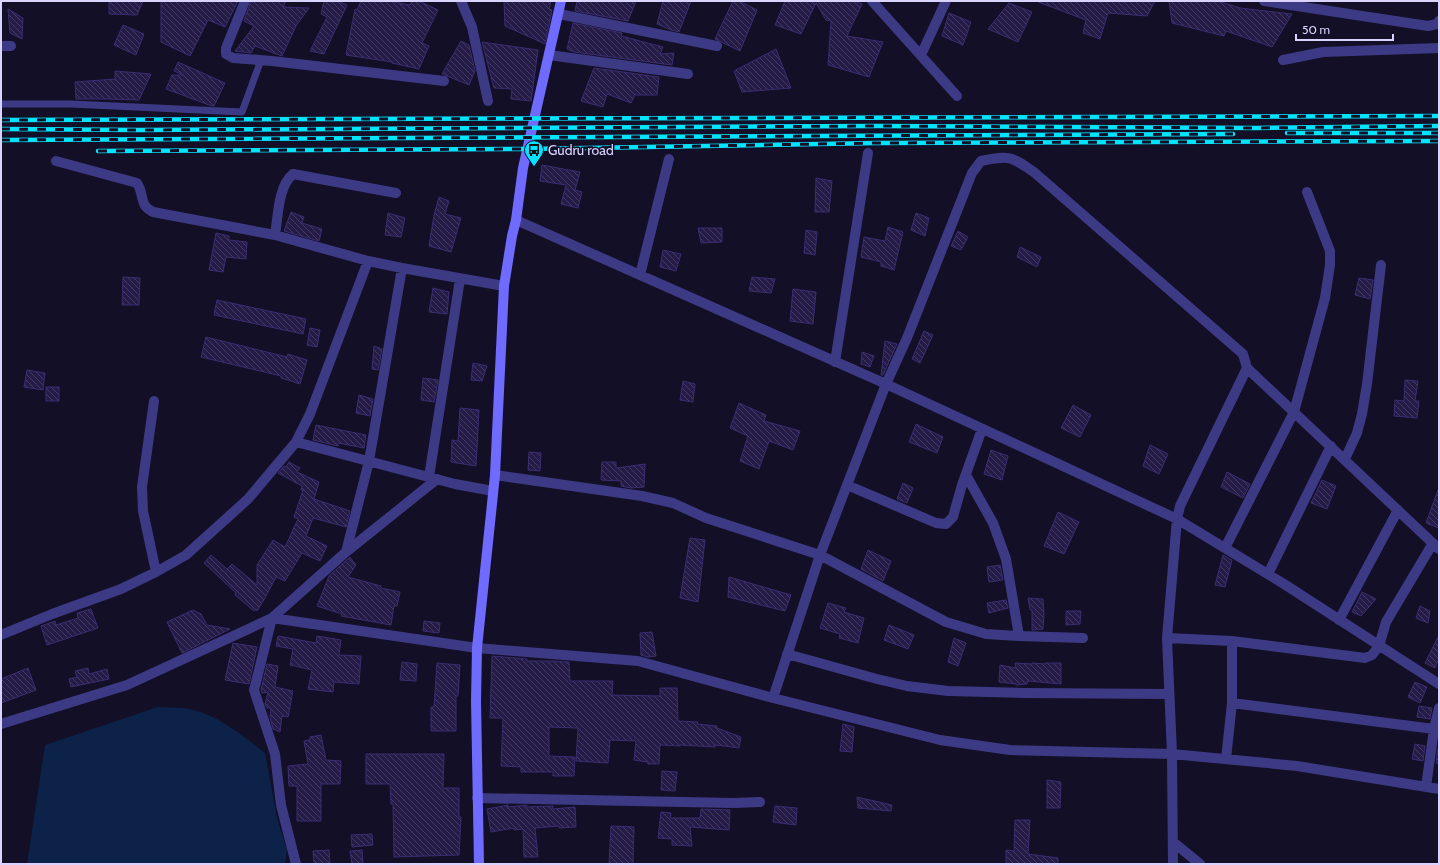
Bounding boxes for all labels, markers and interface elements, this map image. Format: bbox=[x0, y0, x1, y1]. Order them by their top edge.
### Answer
scale bar bbox=[1296, 16, 1393, 42]
text: 50 m bbox=[1302, 22, 1330, 37]
bus stop icon: Gudru road bbox=[523, 139, 545, 167]
place label: Gudru road bbox=[548, 141, 614, 159]

